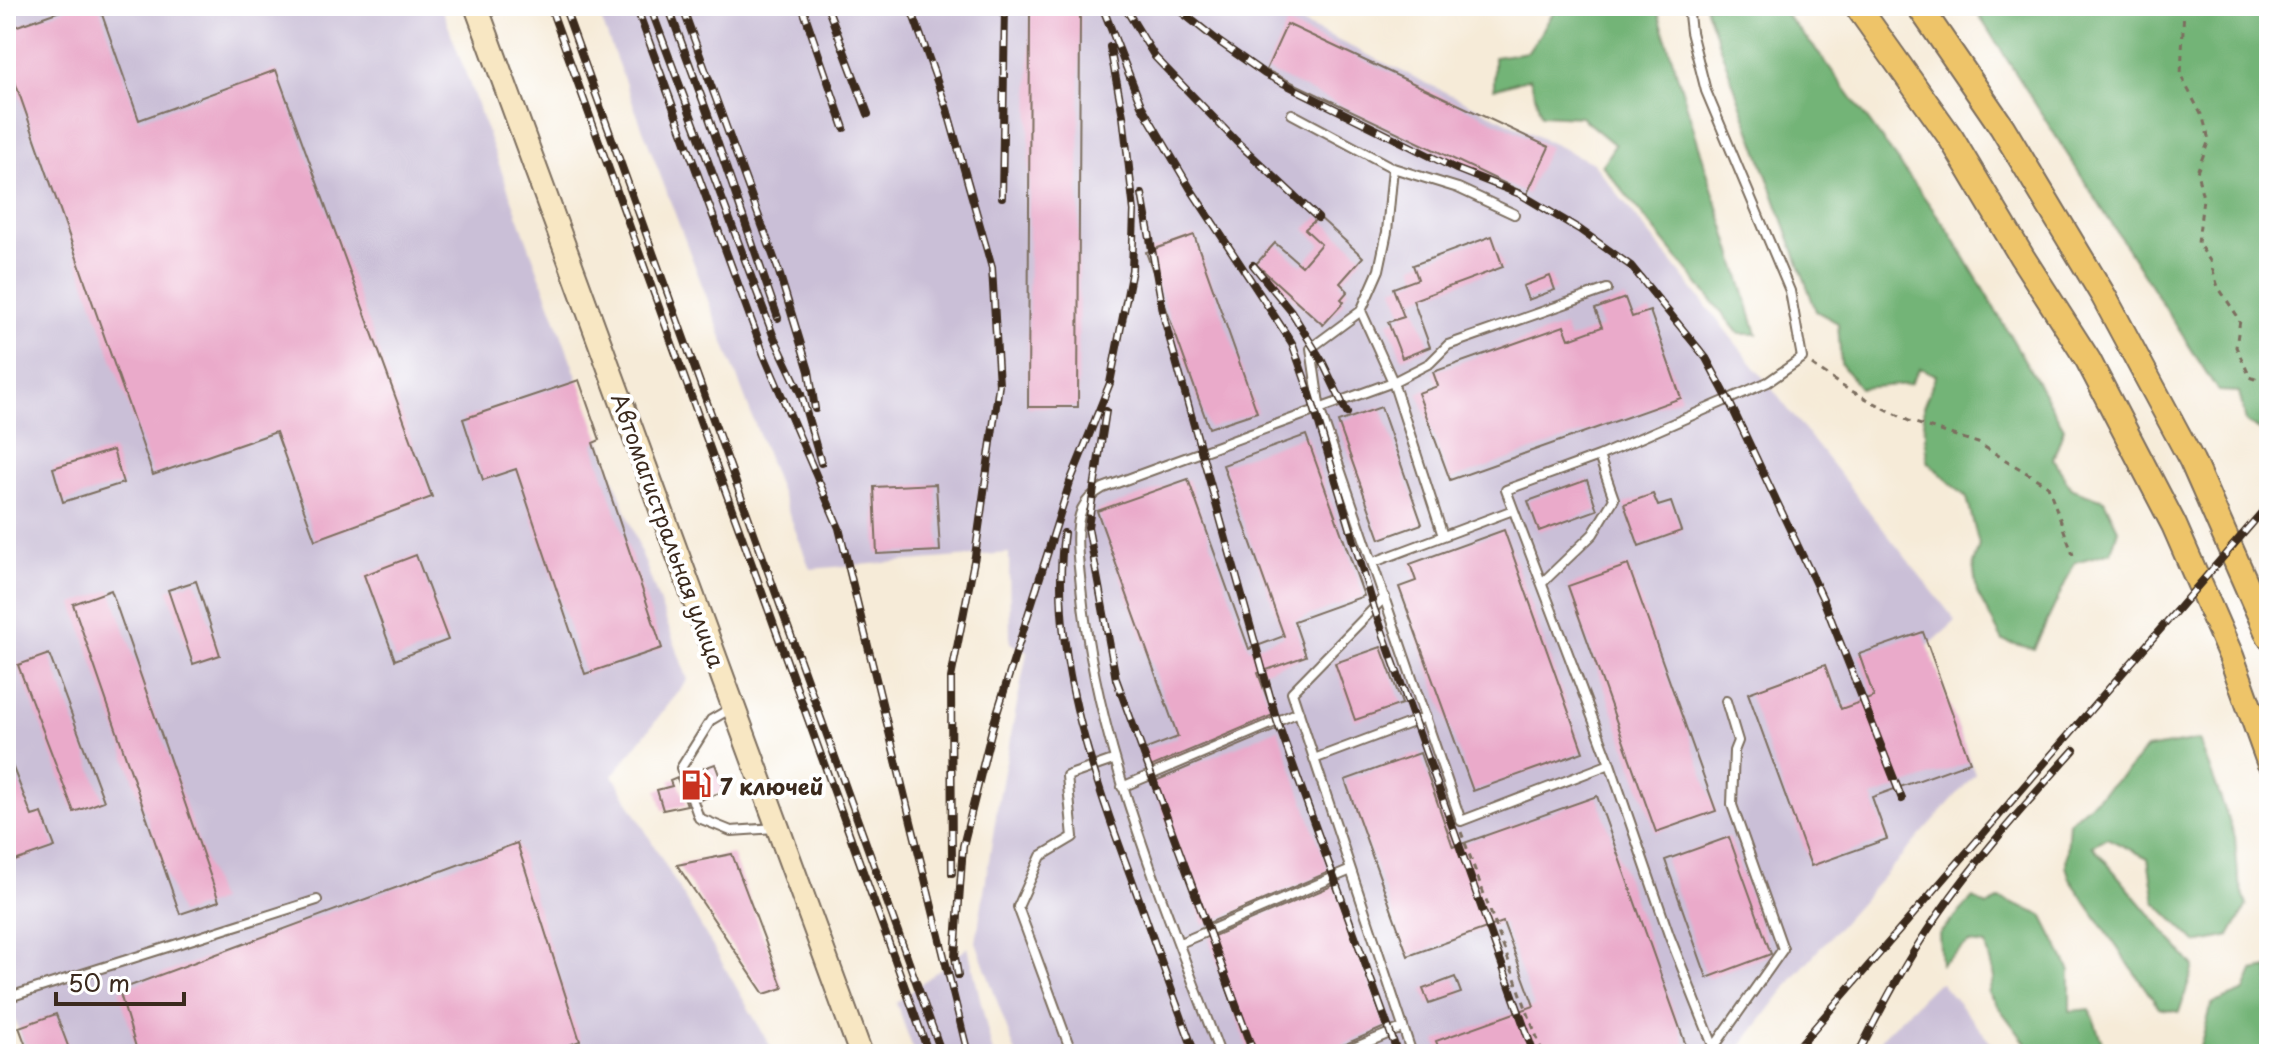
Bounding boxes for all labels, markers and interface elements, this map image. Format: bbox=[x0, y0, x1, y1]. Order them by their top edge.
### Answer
street label: Автомагистральная улица bbox=[604, 388, 734, 672]
fuel station icon: 7 ключей bbox=[679, 768, 713, 802]
place label: 7 ключей bbox=[720, 769, 824, 802]
scale bar bbox=[56, 956, 184, 1006]
text: 50 m bbox=[68, 964, 130, 1000]

